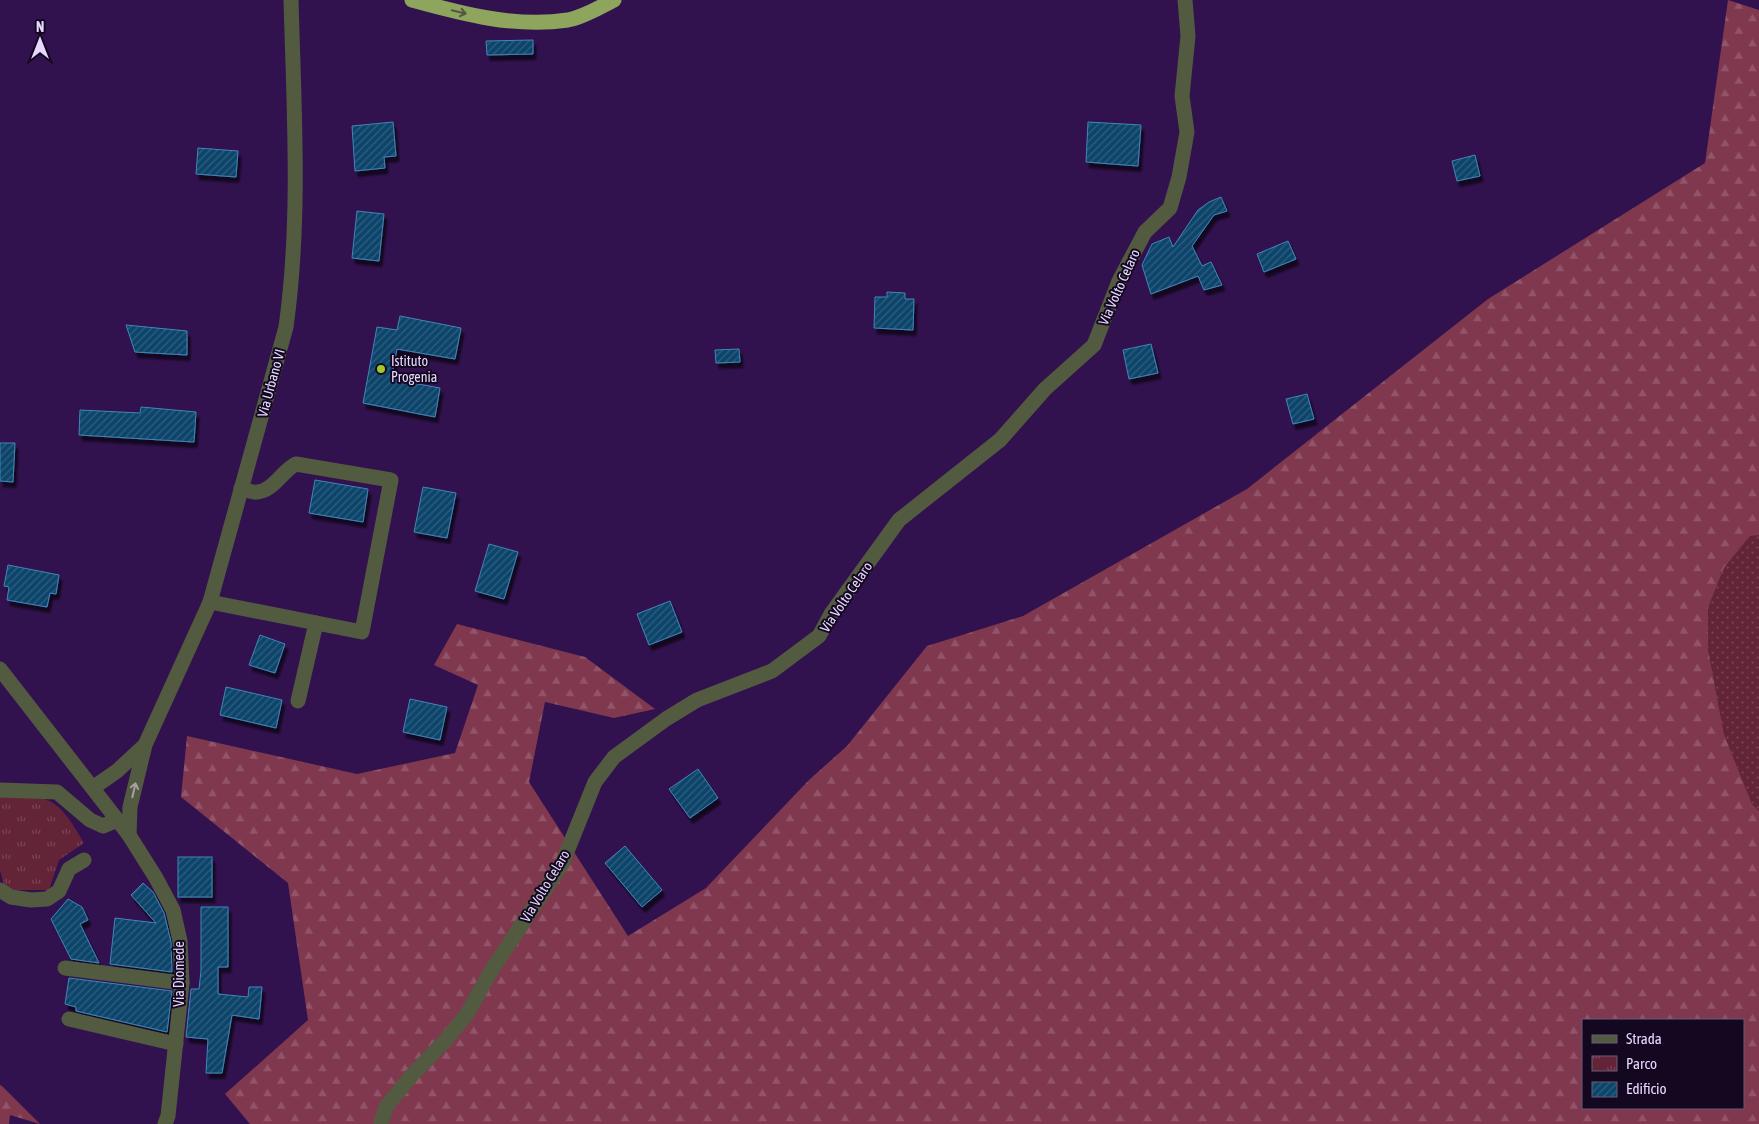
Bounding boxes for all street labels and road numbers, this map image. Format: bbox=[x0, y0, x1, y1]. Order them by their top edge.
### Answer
street label: Via Volto Celaro bbox=[1095, 247, 1143, 327]
street label: Via Urbano VI bbox=[254, 347, 288, 419]
street label: Via Volto Celaro bbox=[817, 559, 875, 635]
street label: Via Volto Celaro bbox=[517, 847, 573, 925]
street label: Via Diomede bbox=[171, 941, 187, 1007]

